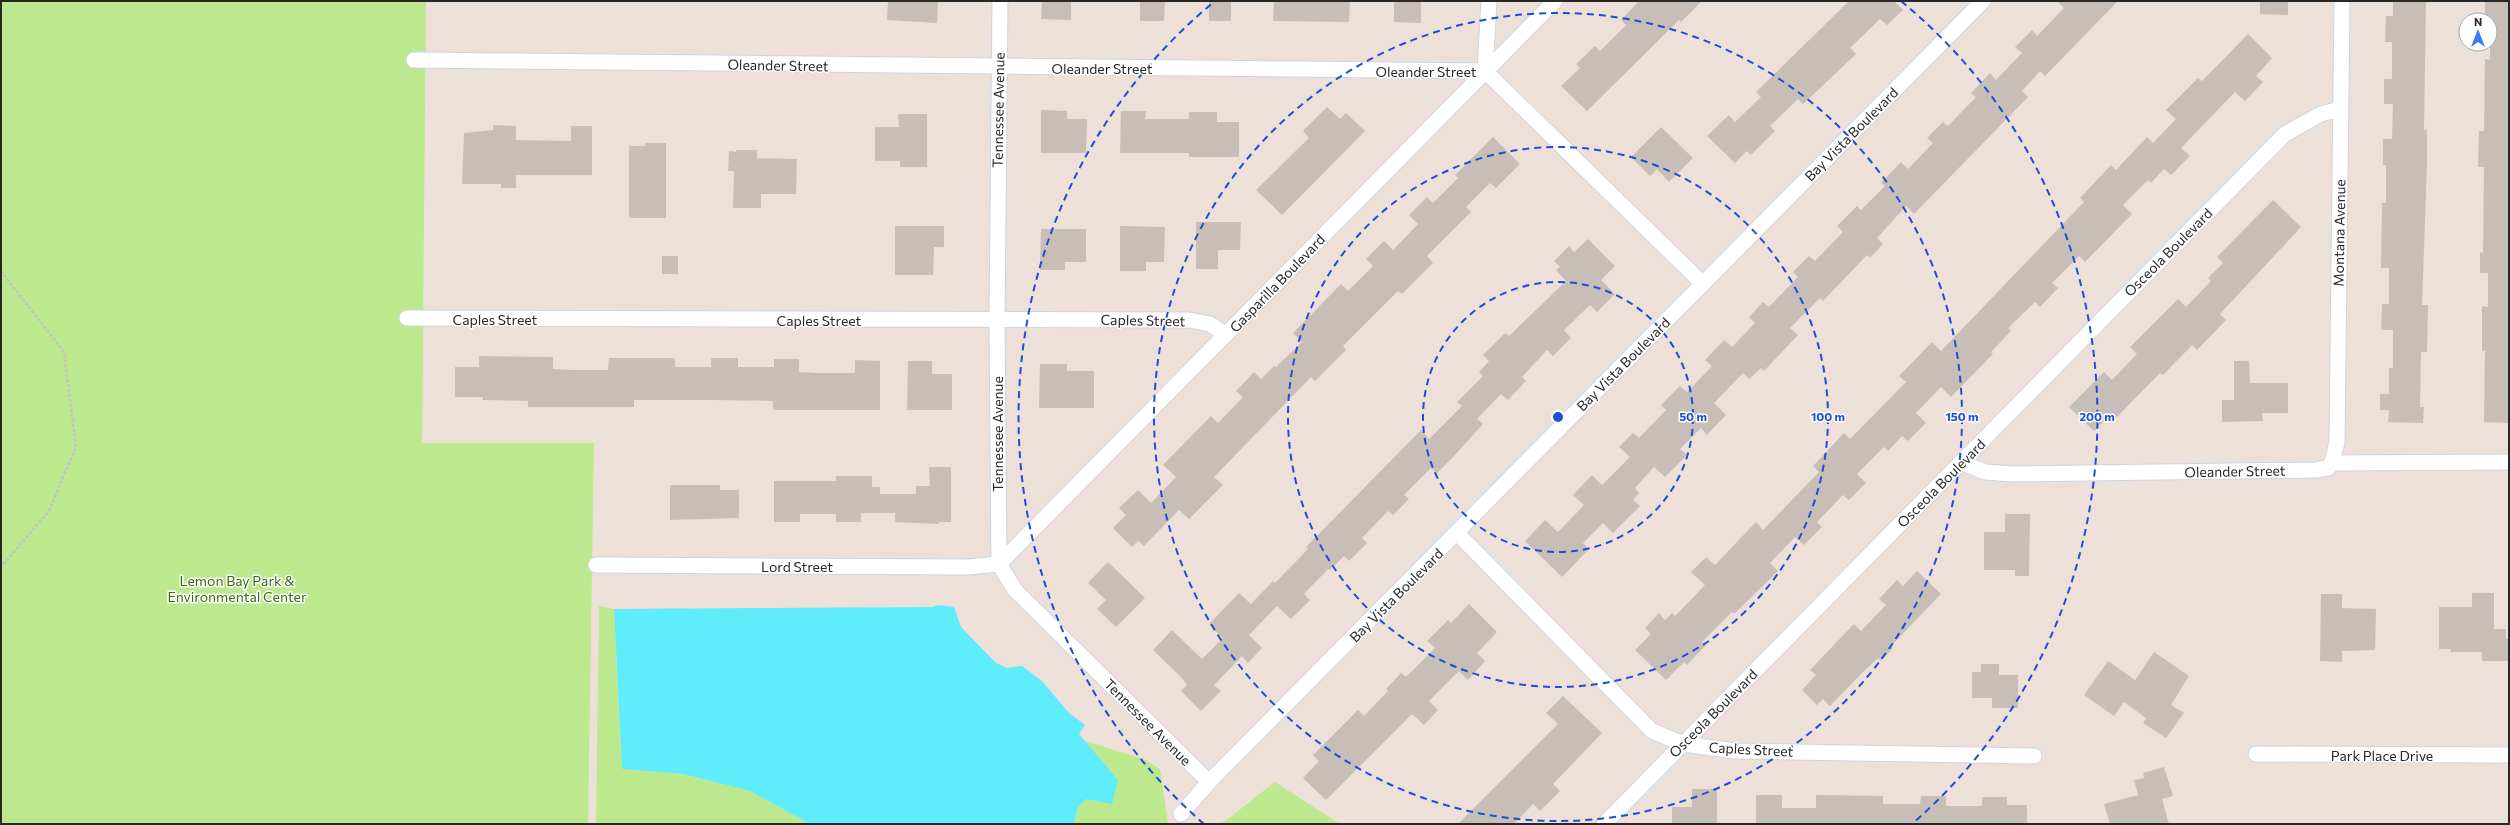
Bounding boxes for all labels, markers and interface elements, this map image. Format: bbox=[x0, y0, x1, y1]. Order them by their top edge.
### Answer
north arrow bbox=[2458, 12, 2498, 52]
text: N bbox=[2474, 15, 2482, 28]
street label: Tennessee Avenue bbox=[988, 52, 1008, 168]
street label: Oleander Street bbox=[727, 56, 829, 74]
street label: Oleander Street bbox=[1051, 60, 1153, 77]
street label: Oleander Street bbox=[1375, 63, 1477, 80]
street label: Bay Vista Boulevard bbox=[1801, 84, 1901, 184]
street label: Montana Avenue bbox=[2330, 179, 2348, 287]
street label: Osceola Boulevard bbox=[2120, 204, 2216, 300]
street label: Gasparilla Boulevard bbox=[1226, 230, 1328, 336]
street label: Caples Street bbox=[453, 311, 538, 328]
street label: Caples Street bbox=[1100, 311, 1186, 329]
street label: Caples Street bbox=[777, 312, 862, 329]
street label: Bay Vista Boulevard bbox=[1573, 314, 1673, 414]
street label: Tennessee Avenue bbox=[989, 376, 1006, 492]
text: 50 m bbox=[1679, 409, 1707, 423]
text: 100 m bbox=[1811, 409, 1845, 423]
text: 150 m bbox=[1945, 409, 1979, 423]
text: 200 m bbox=[2079, 409, 2115, 423]
centre of rings bbox=[1551, 410, 1565, 424]
street label: Osceola Boulevard bbox=[1893, 435, 1989, 531]
street label: Oleander Street bbox=[2184, 462, 2286, 480]
street label: Bay Vista Boulevard bbox=[1346, 545, 1446, 645]
street label: Lord Street bbox=[761, 558, 833, 575]
park label: Lemon Bay Park & Environmental Center bbox=[167, 572, 307, 605]
street label: Osceola Boulevard bbox=[1665, 665, 1761, 761]
street label: Tennessee Avenue bbox=[1101, 675, 1195, 769]
street label: Caples Street bbox=[1708, 738, 1794, 760]
street label: Park Place Drive bbox=[2331, 747, 2433, 764]

